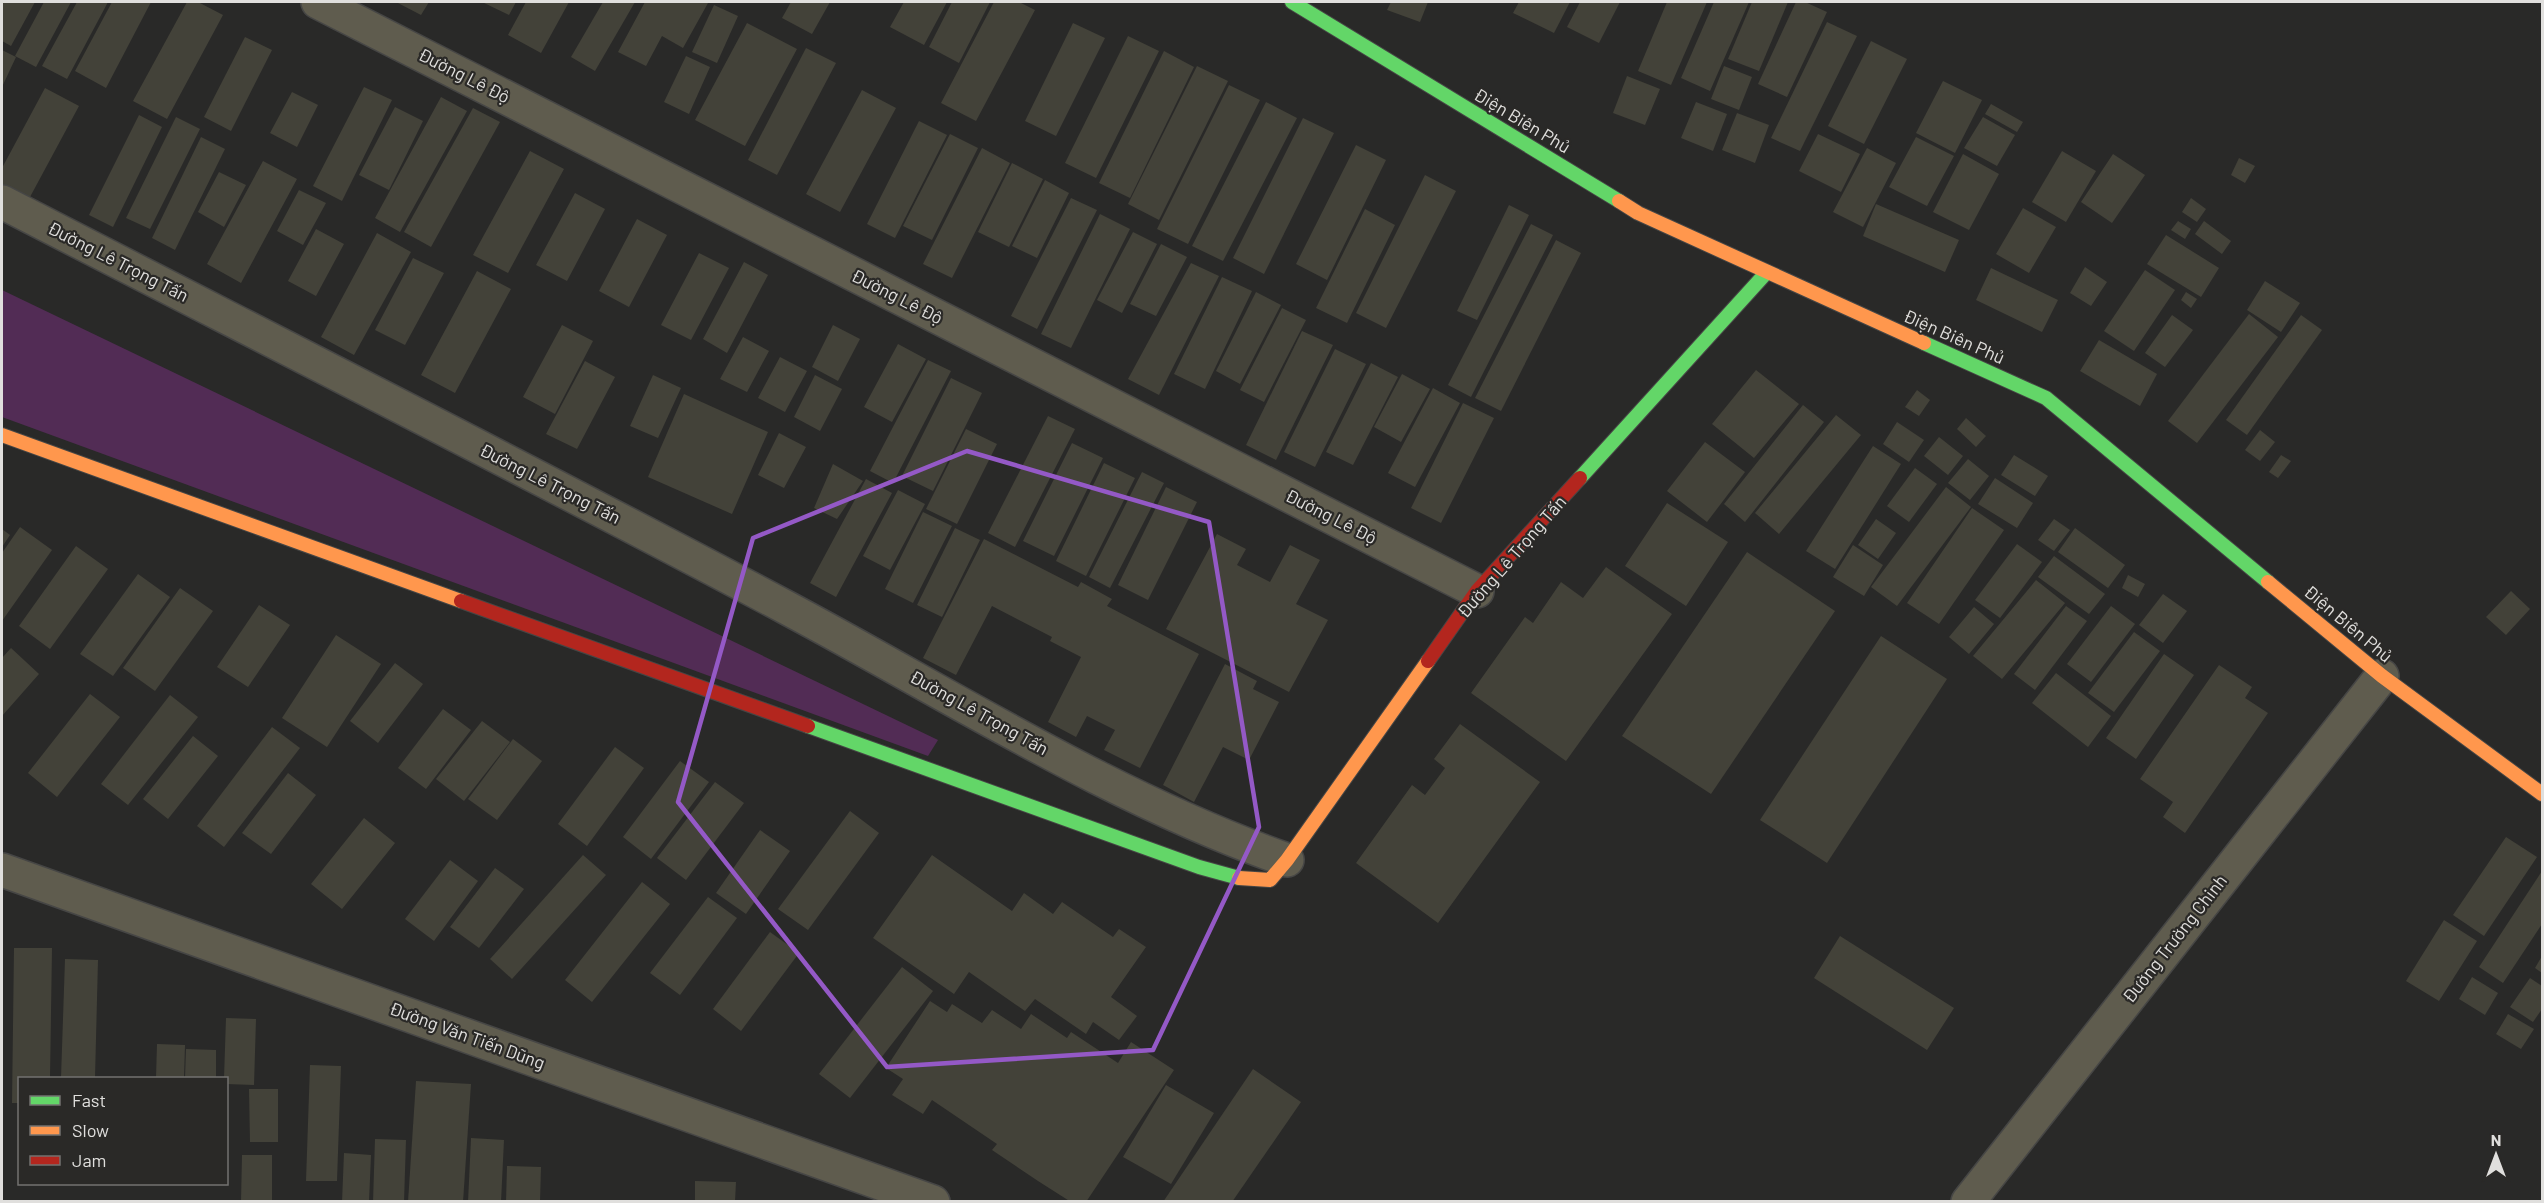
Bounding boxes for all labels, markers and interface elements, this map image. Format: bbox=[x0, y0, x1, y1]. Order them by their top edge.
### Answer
street label: Đường Lê Độ bbox=[415, 43, 514, 108]
street label: Điện Biên Phủ bbox=[1470, 83, 1575, 158]
street label: Đường Lê Trọng Tấn bbox=[44, 216, 192, 306]
street label: Đường Lê Độ bbox=[848, 264, 947, 329]
street label: Điện Biên Phủ bbox=[1900, 304, 2008, 368]
street label: Đường Lê Trọng Tấn bbox=[476, 438, 624, 528]
street label: Đường Lê Độ bbox=[1282, 484, 1381, 549]
street label: Đường Lê Trọng Tấn bbox=[1452, 491, 1570, 622]
street label: Điện Biên Phủ bbox=[2300, 580, 2397, 667]
street label: Đường Lê Trọng Tấn bbox=[906, 665, 1053, 759]
street label: Đường Trường Chinh bbox=[2117, 870, 2231, 1007]
street label: Đường Văn Tiến Dũng bbox=[387, 997, 548, 1073]
legend bbox=[18, 1077, 228, 1185]
text: Fast bbox=[72, 1089, 106, 1111]
text: Slow bbox=[72, 1119, 109, 1141]
north arrow bbox=[2466, 1125, 2526, 1185]
text: N bbox=[2491, 1130, 2501, 1149]
text: Jam bbox=[72, 1149, 106, 1171]

